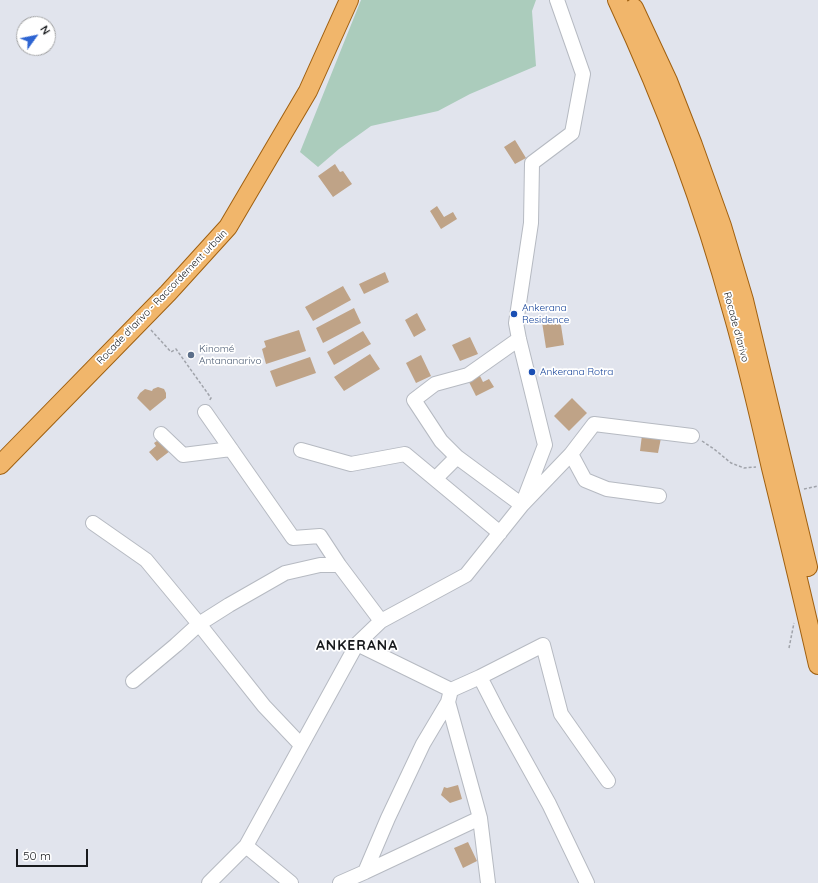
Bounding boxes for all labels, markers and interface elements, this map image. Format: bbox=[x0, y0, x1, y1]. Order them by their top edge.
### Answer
north arrow bbox=[16, 16, 56, 56]
text: N bbox=[37, 23, 53, 37]
street label: Rocade d'Iarivo - Raccordement urbain bbox=[94, 227, 230, 367]
street label: Rocade d'Iarivo bbox=[721, 291, 751, 363]
place label: Ankerana Residence bbox=[522, 302, 569, 326]
marker: Ankerana Residence bbox=[509, 309, 519, 319]
place label: Kinomé Antananarivo bbox=[199, 343, 262, 366]
marker: Kinomé Antananarivo bbox=[186, 350, 196, 360]
place label: Ankerana Rotra bbox=[540, 366, 613, 378]
marker: Ankerana Rotra bbox=[527, 367, 537, 377]
district label: ANKERANA bbox=[316, 638, 398, 654]
scale bar bbox=[18, 841, 90, 867]
text: 50 m bbox=[23, 848, 51, 863]

